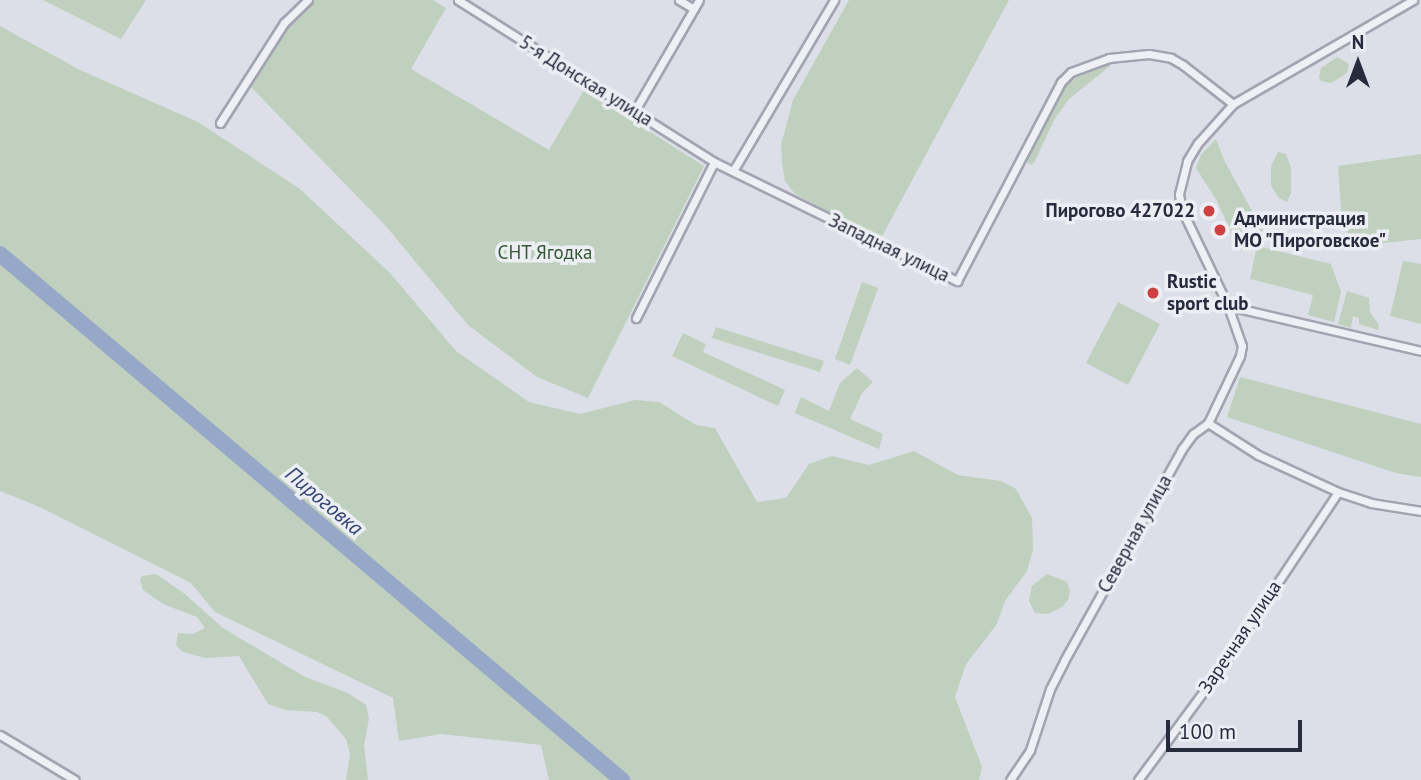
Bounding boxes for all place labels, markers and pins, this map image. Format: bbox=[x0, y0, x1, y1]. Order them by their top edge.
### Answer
place label: Пирогово 427022 bbox=[1046, 200, 1195, 222]
marker: Пирогово 427022 bbox=[1201, 203, 1217, 219]
place label: Администрация МО "Пироговское" bbox=[1234, 208, 1388, 252]
marker: Администрация МО "Пироговское" bbox=[1212, 222, 1228, 238]
place label: Rustic sport club bbox=[1167, 271, 1248, 315]
marker: Rustic sport club bbox=[1145, 285, 1161, 301]

